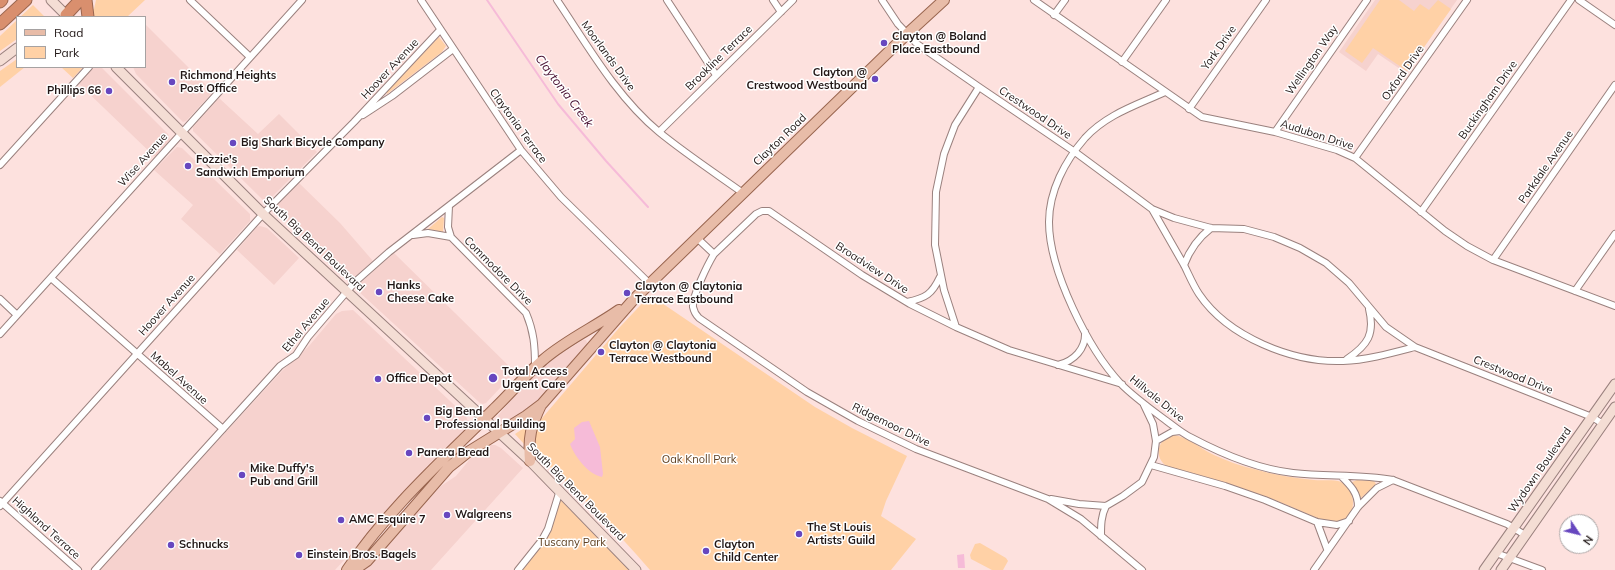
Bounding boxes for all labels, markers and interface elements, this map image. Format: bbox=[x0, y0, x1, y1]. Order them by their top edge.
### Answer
legend bbox=[16, 16, 146, 68]
street label: Moorlands Drive bbox=[578, 18, 638, 94]
street label: Brookline Terrace bbox=[683, 23, 755, 93]
street label: York Drive bbox=[1199, 23, 1239, 73]
street label: Wellington Way bbox=[1283, 23, 1341, 97]
text: Road bbox=[54, 25, 83, 40]
place label: Clayton @ Boland Place Eastbound bbox=[892, 30, 986, 56]
street label: Hoover Avenue bbox=[359, 36, 421, 102]
marker: Clayton @ Boland Place Eastbound bbox=[879, 38, 889, 48]
street label: Oxford Drive bbox=[1379, 43, 1427, 103]
text: Park bbox=[54, 45, 79, 60]
water label: Claytonia Creek bbox=[532, 52, 596, 130]
street label: Buckingham Drive bbox=[1456, 58, 1520, 142]
place label: Clayton @ Crestwood Westbound bbox=[746, 66, 867, 92]
place label: Richmond Heights Post Office bbox=[180, 69, 276, 95]
marker: Clayton @ Crestwood Westbound bbox=[870, 74, 880, 84]
marker: Richmond Heights Post Office bbox=[167, 77, 177, 87]
place label: Phillips 66 bbox=[47, 84, 101, 98]
street label: Crestwood Drive bbox=[996, 84, 1074, 142]
marker: Phillips 66 bbox=[104, 86, 114, 96]
street label: Claytonia Terrace bbox=[487, 86, 549, 166]
street label: Clayton Road bbox=[751, 111, 809, 169]
street label: Audubon Drive bbox=[1279, 117, 1355, 153]
street label: Parkdale Avenue bbox=[1516, 128, 1576, 206]
street label: Wise Avenue bbox=[116, 131, 170, 189]
place label: Big Shark Bicycle Company bbox=[241, 136, 384, 150]
marker: Big Shark Bicycle Company bbox=[228, 138, 238, 148]
place label: Fozzie's Sandwich Emporium bbox=[196, 153, 305, 179]
marker: Fozzie's Sandwich Emporium bbox=[183, 161, 193, 171]
street label: South Big Bend Boulevard bbox=[261, 194, 367, 294]
street label: Commodore Drive bbox=[461, 234, 535, 308]
street label: Broadview Drive bbox=[833, 240, 911, 296]
street label: Hoover Avenue bbox=[136, 272, 198, 338]
place label: Hanks Cheese Cake bbox=[387, 279, 454, 305]
place label: Clayton @ Claytonia Terrace Eastbound bbox=[635, 280, 742, 306]
marker: Hanks Cheese Cake bbox=[374, 287, 384, 297]
marker: Clayton @ Claytonia Terrace Eastbound bbox=[622, 288, 632, 298]
street label: Ethel Avenue bbox=[280, 295, 332, 355]
place label: Clayton @ Claytonia Terrace Westbound bbox=[609, 339, 716, 365]
marker: Clayton @ Claytonia Terrace Westbound bbox=[596, 347, 606, 357]
street label: Mabel Avenue bbox=[148, 349, 210, 407]
street label: Crestwood Drive bbox=[1471, 353, 1555, 397]
place label: Total Access Urgent Care bbox=[502, 365, 567, 391]
place label: Office Depot bbox=[386, 372, 452, 386]
marker: Total Access Urgent Care bbox=[487, 372, 499, 384]
street label: Hillvale Drive bbox=[1127, 373, 1187, 425]
marker: Office Depot bbox=[373, 374, 383, 384]
street label: Ridgemoor Drive bbox=[850, 400, 932, 450]
place label: Big Bend Professional Building bbox=[435, 405, 546, 431]
marker: Big Bend Professional Building bbox=[422, 413, 432, 423]
street label: Wydown Boulevard bbox=[1506, 425, 1574, 515]
street label: South Big Bend Boulevard bbox=[524, 440, 628, 544]
place label: Panera Bread bbox=[417, 446, 489, 460]
marker: Panera Bread bbox=[404, 448, 414, 458]
park label: Oak Knoll Park bbox=[662, 453, 736, 467]
place label: Mike Duffy's Pub and Grill bbox=[250, 462, 318, 488]
marker: Mike Duffy's Pub and Grill bbox=[237, 470, 247, 480]
street label: Highland Terrace bbox=[9, 494, 83, 562]
place label: Walgreens bbox=[455, 508, 512, 522]
marker: Walgreens bbox=[442, 510, 452, 520]
place label: AMC Esquire 7 bbox=[349, 513, 425, 527]
north arrow bbox=[1559, 514, 1599, 554]
marker: AMC Esquire 7 bbox=[336, 515, 346, 525]
place label: The St Louis Artists' Guild bbox=[807, 521, 875, 547]
marker: The St Louis Artists' Guild bbox=[794, 529, 804, 539]
text: N bbox=[1580, 533, 1596, 548]
park label: Tuscany Park bbox=[538, 536, 606, 550]
place label: Schnucks bbox=[179, 538, 228, 552]
place label: Clayton Child Center bbox=[714, 538, 778, 564]
marker: Schnucks bbox=[166, 540, 176, 550]
marker: Clayton Child Center bbox=[701, 546, 711, 556]
place label: Einstein Bros. Bagels bbox=[307, 548, 416, 562]
marker: Einstein Bros. Bagels bbox=[294, 550, 304, 560]

